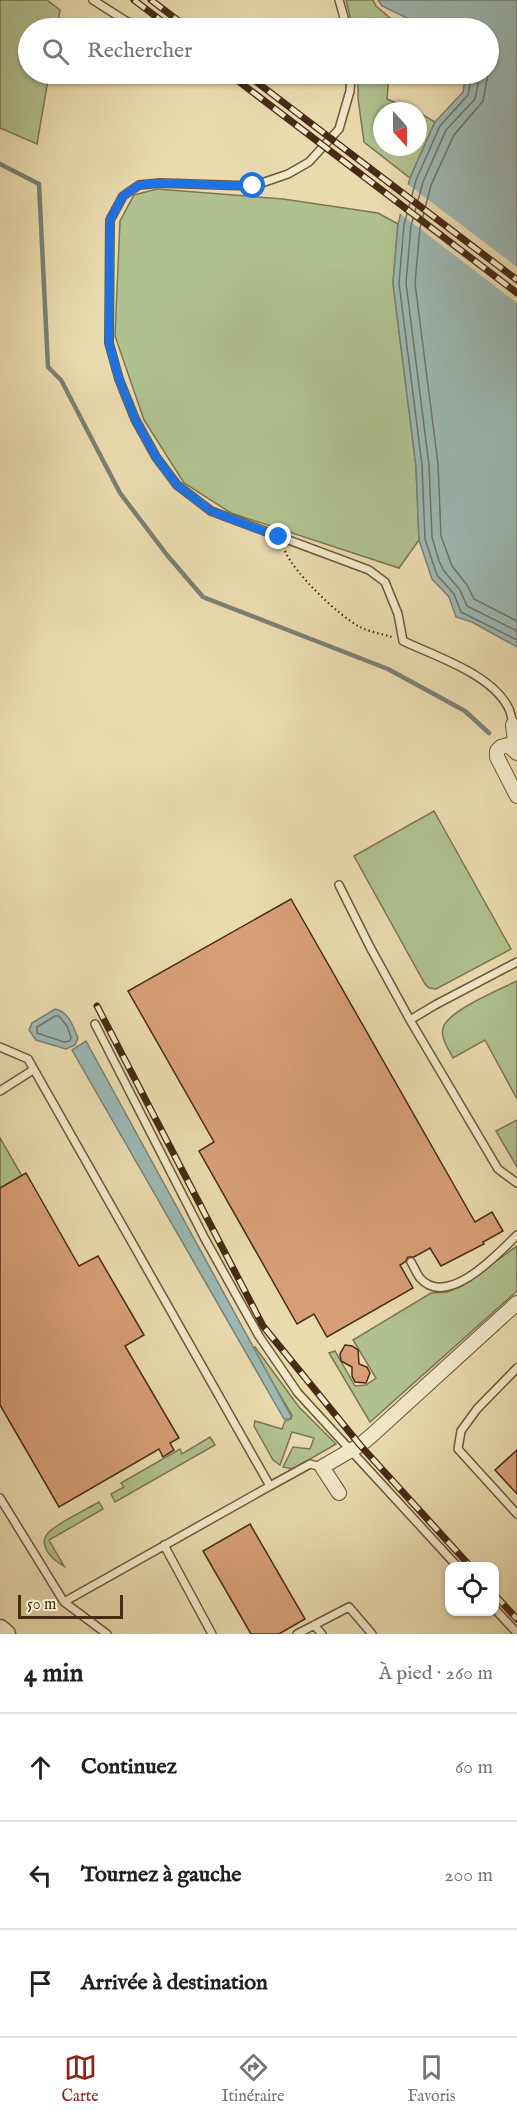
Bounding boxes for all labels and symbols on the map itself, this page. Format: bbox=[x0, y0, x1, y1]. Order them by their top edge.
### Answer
north arrow bbox=[373, 102, 427, 156]
route start bbox=[239, 172, 265, 198]
route end bbox=[265, 523, 291, 549]
scale bar bbox=[18, 1592, 123, 1620]

